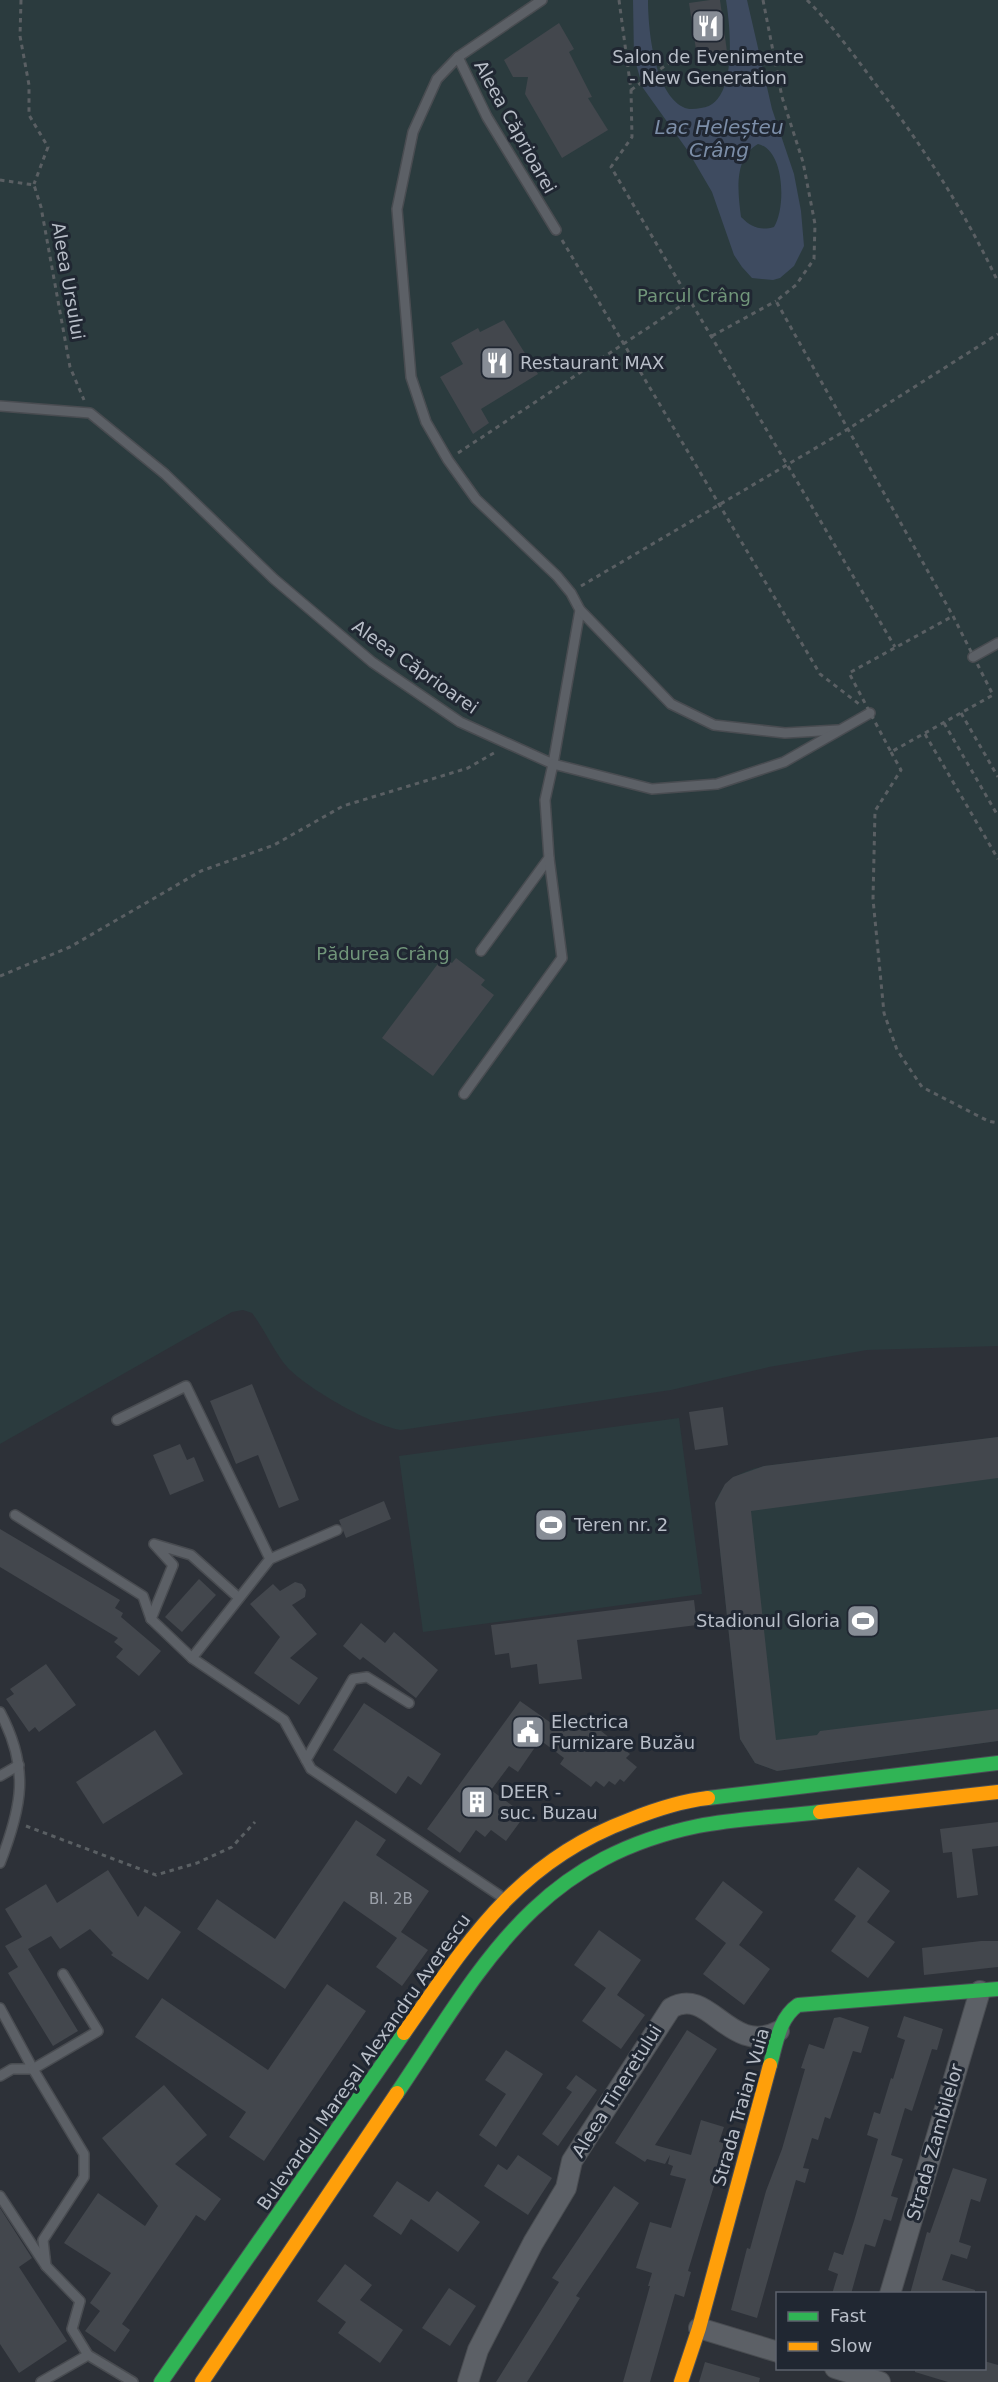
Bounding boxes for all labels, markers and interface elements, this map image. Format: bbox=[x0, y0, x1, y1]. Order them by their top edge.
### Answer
restaurant icon: Salon de Evenimente - New Generation bbox=[690, 8, 726, 44]
place label: Salon de Evenimente - New Generation bbox=[612, 46, 804, 88]
street label: Aleea Căprioarei bbox=[470, 57, 561, 197]
water label: Lac Heleșteu Crâng bbox=[654, 115, 784, 162]
street label: Aleea Ursului bbox=[48, 220, 89, 341]
park label: Parcul Crâng bbox=[637, 285, 751, 306]
restaurant icon: Restaurant MAX bbox=[479, 345, 515, 381]
place label: Restaurant MAX bbox=[520, 352, 664, 373]
street label: Aleea Căprioarei bbox=[348, 615, 482, 718]
park label: Pădurea Crâng bbox=[316, 943, 450, 964]
sports icon: Teren nr. 2 bbox=[533, 1507, 569, 1543]
place label: Teren nr. 2 bbox=[573, 1514, 668, 1535]
sports icon: Stadionul Gloria bbox=[845, 1603, 881, 1639]
place label: Stadionul Gloria bbox=[696, 1610, 840, 1631]
place label: Electrica Furnizare Buzău bbox=[551, 1711, 695, 1753]
public building icon: Electrica Furnizare Buzău bbox=[510, 1714, 546, 1750]
place label: DEER - suc. Buzau bbox=[500, 1781, 598, 1823]
building icon: DEER - suc. Buzau bbox=[459, 1784, 495, 1820]
house number: Bl. 2B bbox=[369, 1890, 413, 1908]
street label: Bulevardul Mareșal Alexandru Averescu bbox=[253, 1910, 475, 2214]
street label: Aleea Tineretului bbox=[567, 2021, 666, 2161]
street label: Strada Traian Vuia bbox=[708, 2025, 773, 2188]
street label: Strada Zambilelor bbox=[902, 2061, 967, 2223]
legend bbox=[776, 2292, 986, 2370]
text: Fast bbox=[830, 2305, 866, 2326]
text: Slow bbox=[830, 2335, 872, 2356]

